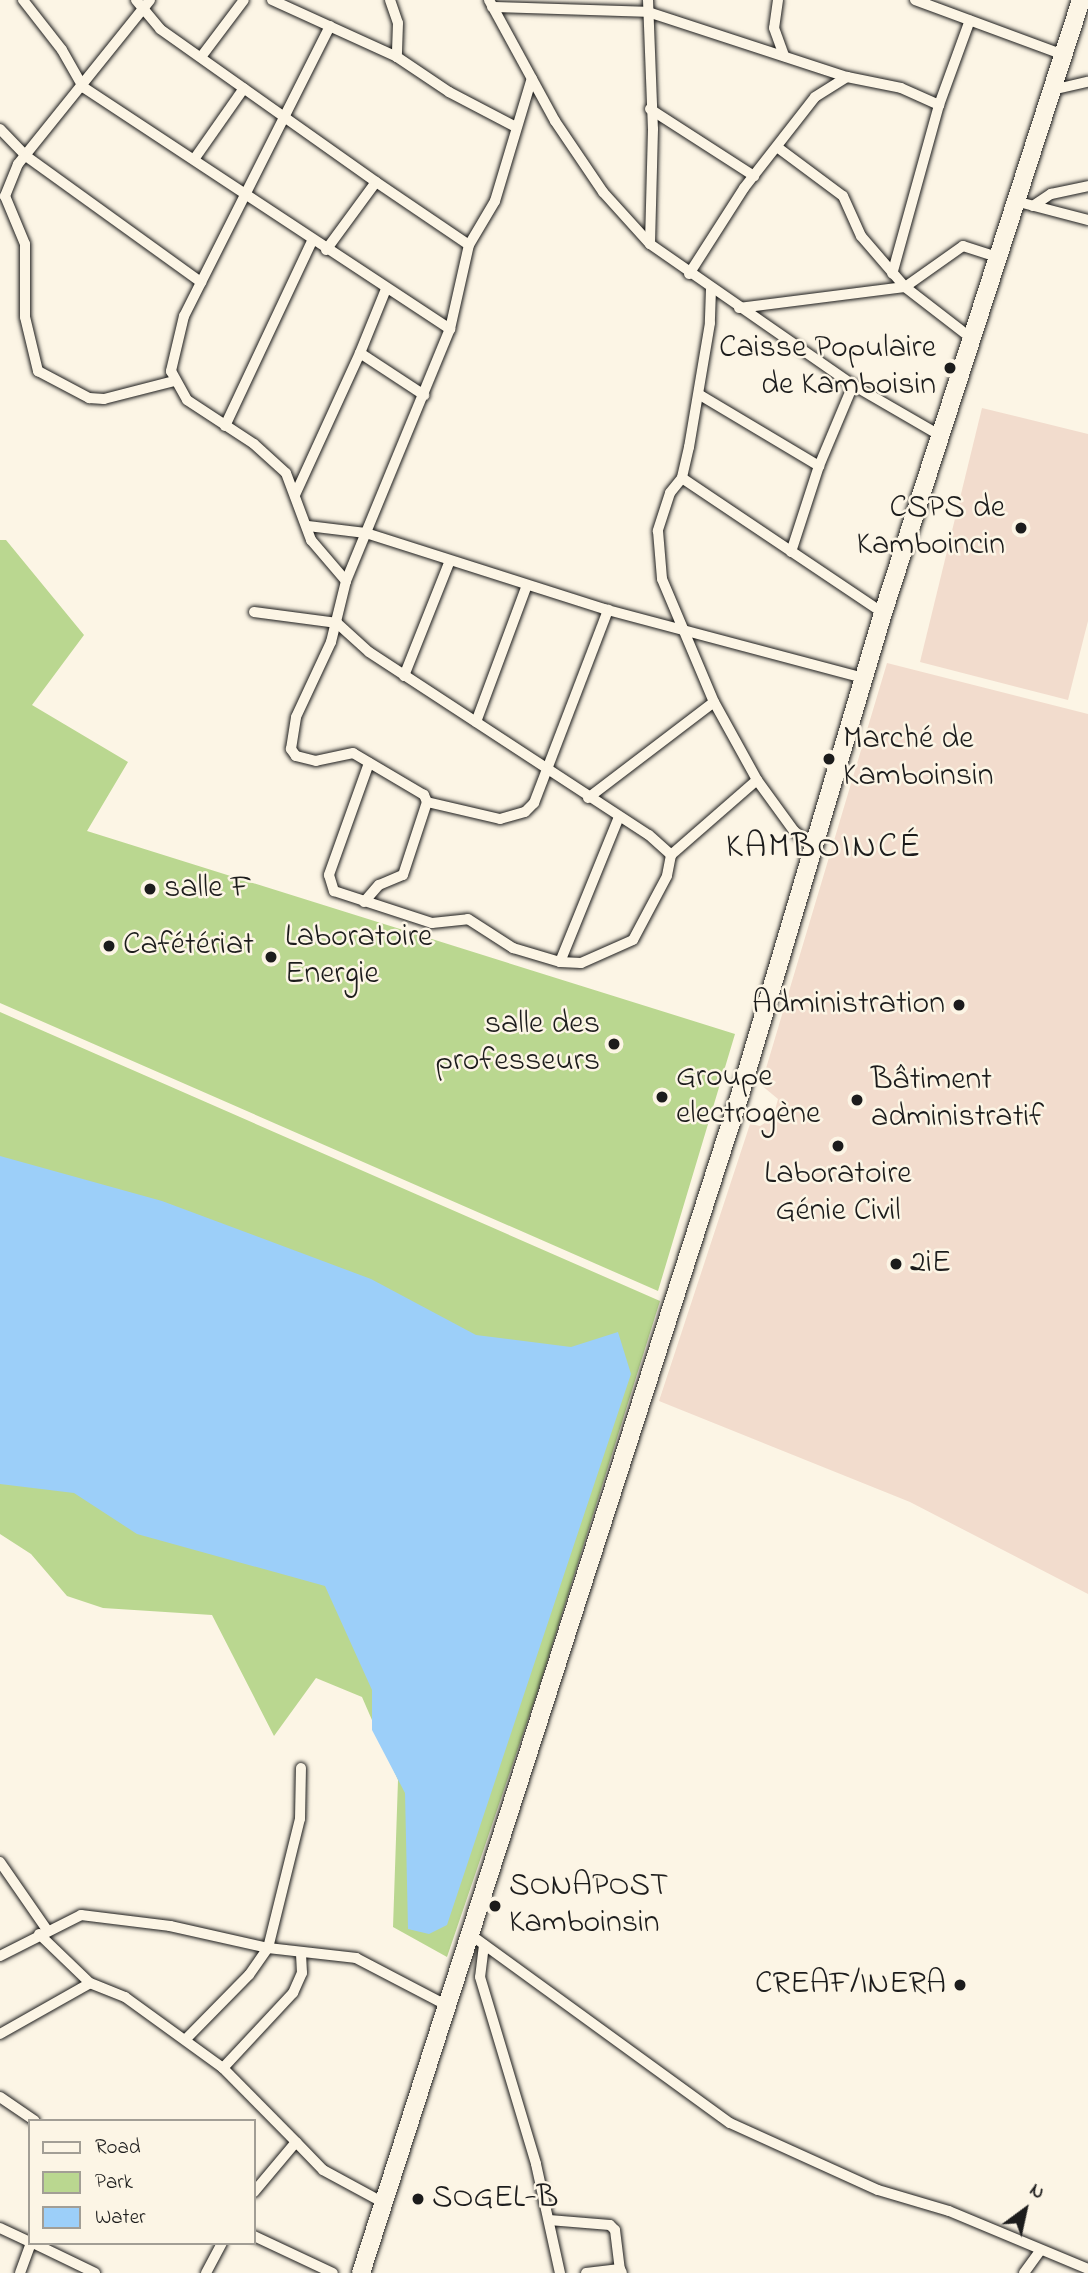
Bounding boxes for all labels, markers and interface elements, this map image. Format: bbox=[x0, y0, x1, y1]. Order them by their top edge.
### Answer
place label: Caisse Populaire de Kamboisin bbox=[719, 331, 936, 406]
marker: Caisse Populaire de Kamboisin bbox=[942, 360, 958, 376]
place label: CSPS de Kamboincin bbox=[857, 491, 1005, 566]
marker: CSPS de Kamboincin bbox=[1011, 518, 1031, 538]
place label: Marché de Kamboinsin bbox=[843, 722, 994, 797]
marker: Marché de Kamboinsin bbox=[821, 751, 837, 767]
district label: KAMBOINCÉ bbox=[727, 827, 921, 869]
place label: salle F bbox=[164, 870, 251, 908]
marker: salle F bbox=[142, 881, 158, 897]
place label: Laboratoire Energie bbox=[285, 920, 432, 995]
place label: Cafétériat bbox=[123, 927, 254, 965]
marker: Cafétériat bbox=[101, 938, 117, 954]
marker: Laboratoire Energie bbox=[263, 949, 279, 965]
place label: Administration bbox=[752, 986, 945, 1024]
marker: Administration bbox=[951, 997, 967, 1013]
place label: salle des professeurs bbox=[436, 1007, 600, 1082]
marker: salle des professeurs bbox=[606, 1036, 622, 1052]
place label: Groupe electrogène bbox=[676, 1060, 820, 1135]
place label: Bâtiment administratif bbox=[871, 1063, 1044, 1138]
marker: Groupe electrogène bbox=[654, 1089, 670, 1105]
marker: Bâtiment administratif bbox=[849, 1092, 865, 1108]
marker: Laboratoire Génie Civil bbox=[830, 1138, 846, 1154]
place label: Laboratoire Génie Civil bbox=[764, 1157, 912, 1232]
place label: 2iE bbox=[910, 1245, 951, 1283]
marker: 2iE bbox=[888, 1256, 904, 1272]
place label: SONAPOST Kamboinsin bbox=[509, 1869, 668, 1944]
marker: SONAPOST Kamboinsin bbox=[487, 1898, 503, 1914]
place label: CREAF/INERA bbox=[755, 1966, 946, 2004]
marker: CREAF/INERA bbox=[952, 1977, 968, 1993]
legend bbox=[28, 2119, 256, 2245]
text: Road bbox=[95, 2133, 141, 2163]
text: Park bbox=[95, 2168, 133, 2198]
north arrow bbox=[990, 2175, 1060, 2245]
text: N bbox=[1024, 2177, 1049, 2207]
place label: SOGEL-B bbox=[432, 2180, 558, 2218]
marker: SOGEL-B bbox=[410, 2191, 426, 2207]
text: Water bbox=[95, 2203, 146, 2233]

